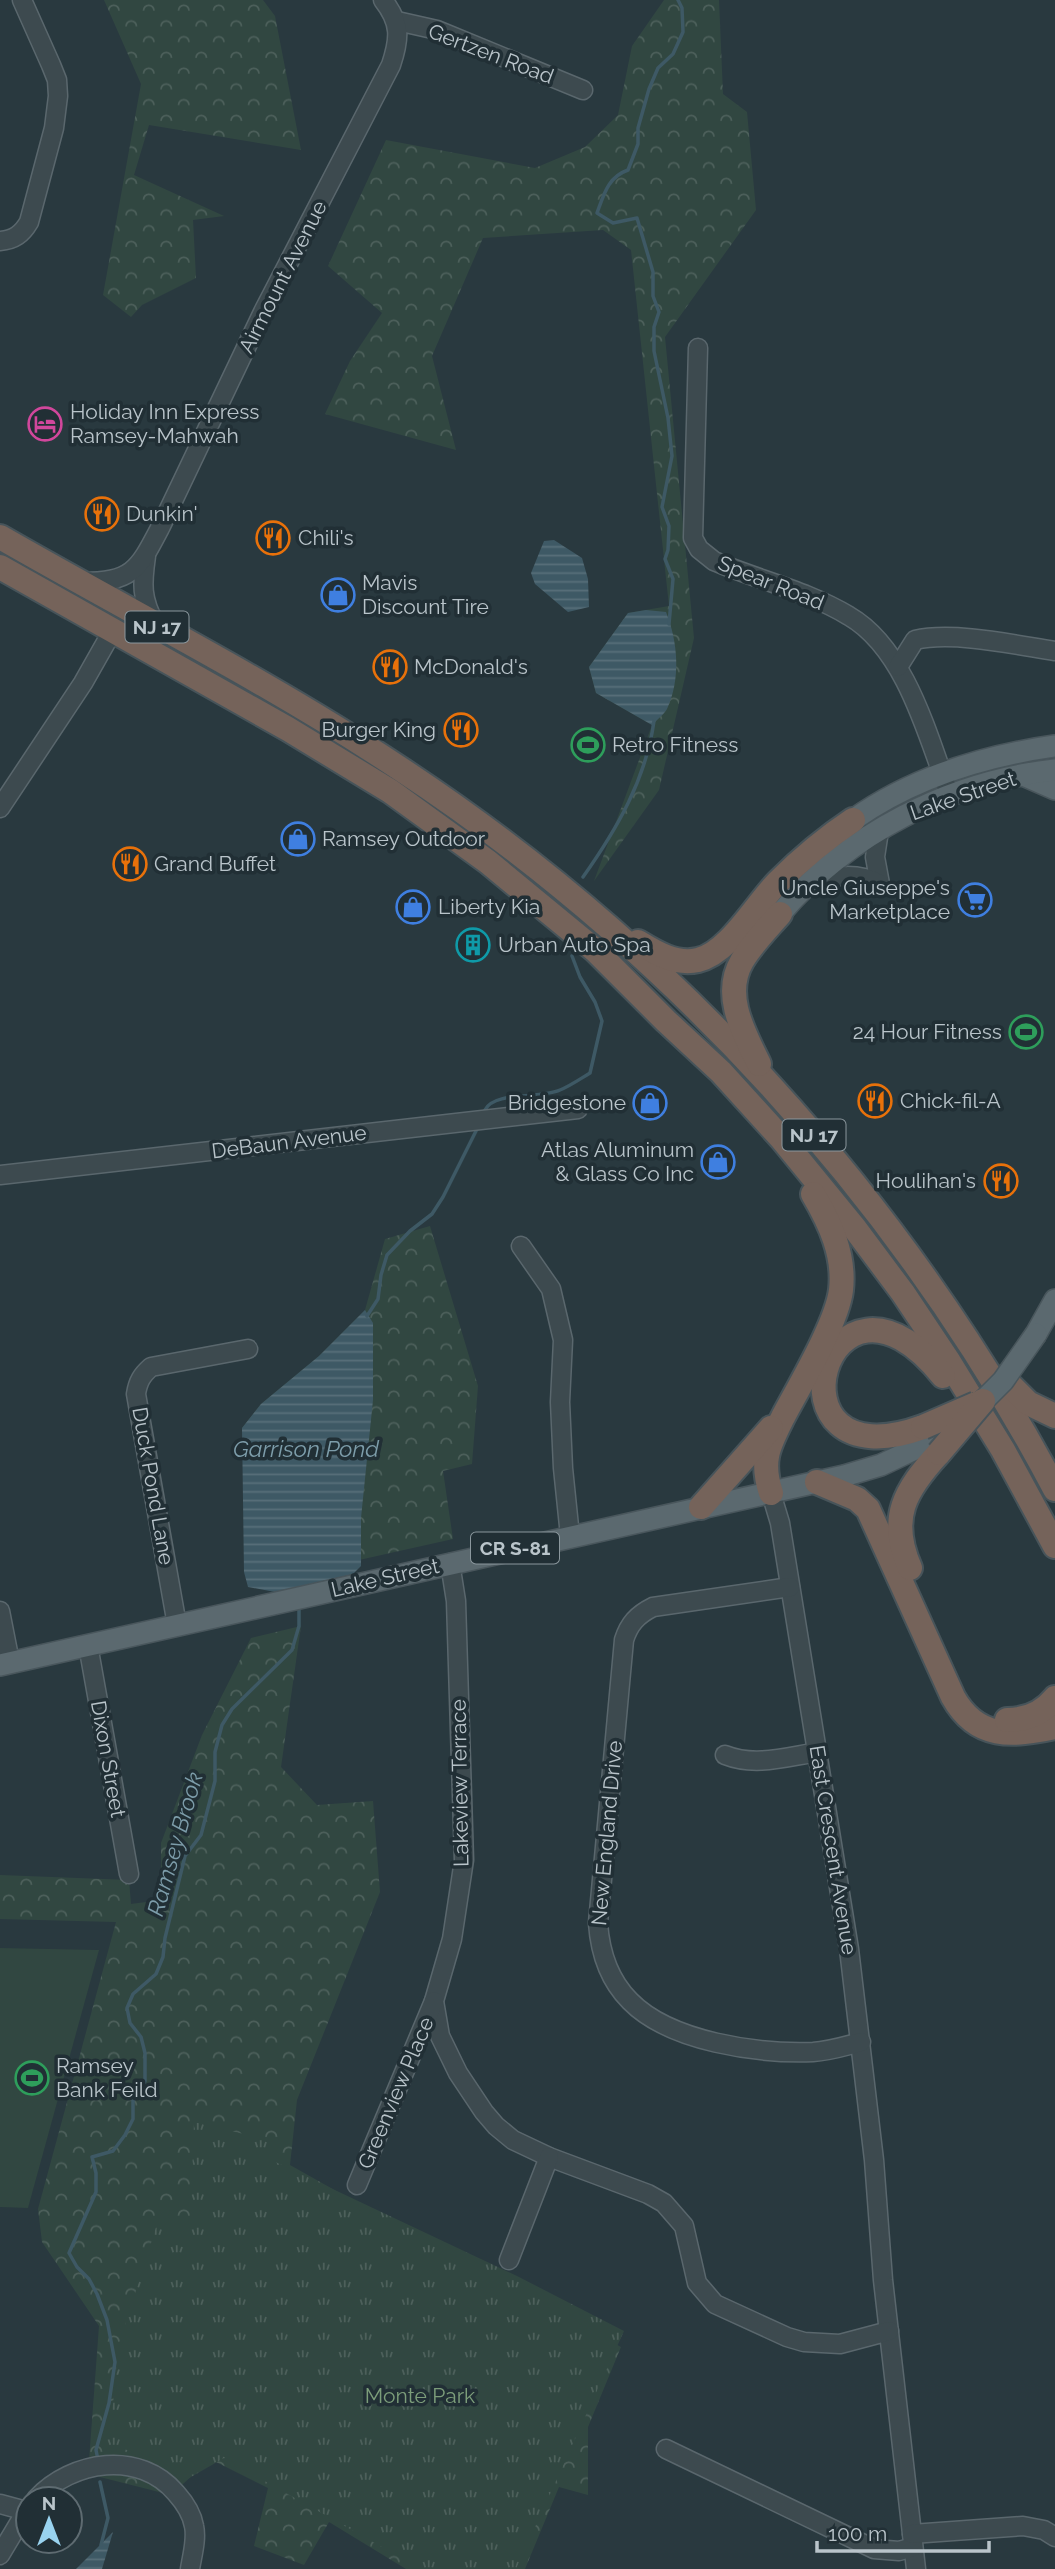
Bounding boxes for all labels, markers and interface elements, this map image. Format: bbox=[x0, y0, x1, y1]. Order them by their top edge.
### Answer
street label: Gertzen Road bbox=[425, 18, 557, 89]
street label: Airmount Avenue bbox=[233, 196, 332, 357]
place label: Holiday Inn Express Ramsey-Mahwah bbox=[70, 399, 259, 448]
hotel icon: Holiday Inn Express Ramsey-Mahwah bbox=[26, 405, 64, 443]
restaurant icon: Dunkin' bbox=[83, 495, 121, 533]
place label: Dunkin' bbox=[126, 501, 198, 526]
restaurant icon: Chili's bbox=[254, 519, 292, 557]
place label: Chili's bbox=[298, 525, 354, 550]
street label: Spear Road bbox=[715, 550, 828, 615]
place label: Mavis Discount Tire bbox=[362, 570, 489, 619]
shop icon: Mavis Discount Tire bbox=[319, 576, 357, 614]
road number: NJ 17 bbox=[125, 612, 188, 642]
restaurant icon: McDonald's bbox=[371, 648, 409, 686]
place label: McDonald's bbox=[414, 654, 528, 679]
restaurant icon: Burger King bbox=[442, 711, 480, 749]
place label: Burger King bbox=[322, 717, 436, 742]
sports icon: Retro Fitness bbox=[569, 726, 607, 764]
place label: Retro Fitness bbox=[612, 732, 738, 757]
street label: Lake Street bbox=[907, 766, 1019, 825]
shop icon: Ramsey Outdoor bbox=[279, 820, 317, 858]
place label: Ramsey Outdoor bbox=[322, 826, 486, 851]
restaurant icon: Grand Buffet bbox=[111, 845, 149, 883]
place label: Grand Buffet bbox=[154, 851, 276, 876]
place label: Uncle Giuseppe's Marketplace bbox=[780, 875, 950, 924]
supermarket icon: Uncle Giuseppe's Marketplace bbox=[956, 881, 994, 919]
shop icon: Liberty Kia bbox=[394, 888, 432, 926]
place label: Liberty Kia bbox=[438, 894, 540, 919]
building icon: Urban Auto Spa bbox=[454, 926, 492, 964]
place label: Urban Auto Spa bbox=[498, 932, 651, 957]
sports icon: 24 Hour Fitness bbox=[1007, 1013, 1045, 1051]
place label: 24 Hour Fitness bbox=[853, 1019, 1002, 1044]
restaurant icon: Chick-fil-A bbox=[856, 1082, 894, 1120]
shop icon: Bridgestone bbox=[631, 1084, 669, 1122]
place label: Chick-fil-A bbox=[900, 1088, 1001, 1113]
place label: Bridgestone bbox=[508, 1090, 626, 1115]
street label: DeBaun Avenue bbox=[210, 1120, 368, 1163]
road number: NJ 17 bbox=[782, 1120, 846, 1150]
place label: Atlas Aluminum & Glass Co Inc bbox=[541, 1137, 694, 1186]
shop icon: Atlas Aluminum & Glass Co Inc bbox=[699, 1143, 737, 1181]
restaurant icon: Houlihan's bbox=[982, 1162, 1020, 1200]
place label: Houlihan's bbox=[876, 1168, 976, 1193]
street label: Duck Pond Lane bbox=[127, 1405, 180, 1567]
water label: Garrison Pond bbox=[233, 1435, 380, 1462]
road number: CR S-81 bbox=[471, 1532, 559, 1564]
street label: Lake Street bbox=[328, 1553, 441, 1602]
street label: Dixon Street bbox=[86, 1699, 131, 1819]
street label: Lakeview Terrace bbox=[446, 1699, 473, 1867]
street label: New England Drive bbox=[586, 1739, 627, 1927]
street label: East Crescent Avenue bbox=[805, 1743, 862, 1957]
water label: Ramsey Brook bbox=[141, 1769, 208, 1919]
street label: Greenview Place bbox=[352, 2013, 439, 2172]
place label: Ramsey Bank Feild bbox=[56, 2053, 158, 2102]
sports icon: Ramsey Bank Feild bbox=[13, 2059, 51, 2097]
park label: Monte Park bbox=[365, 2383, 475, 2408]
north arrow bbox=[14, 2485, 84, 2555]
text: N bbox=[42, 2492, 56, 2514]
scale bar bbox=[817, 2510, 988, 2554]
text: 100 m bbox=[828, 2521, 887, 2546]

